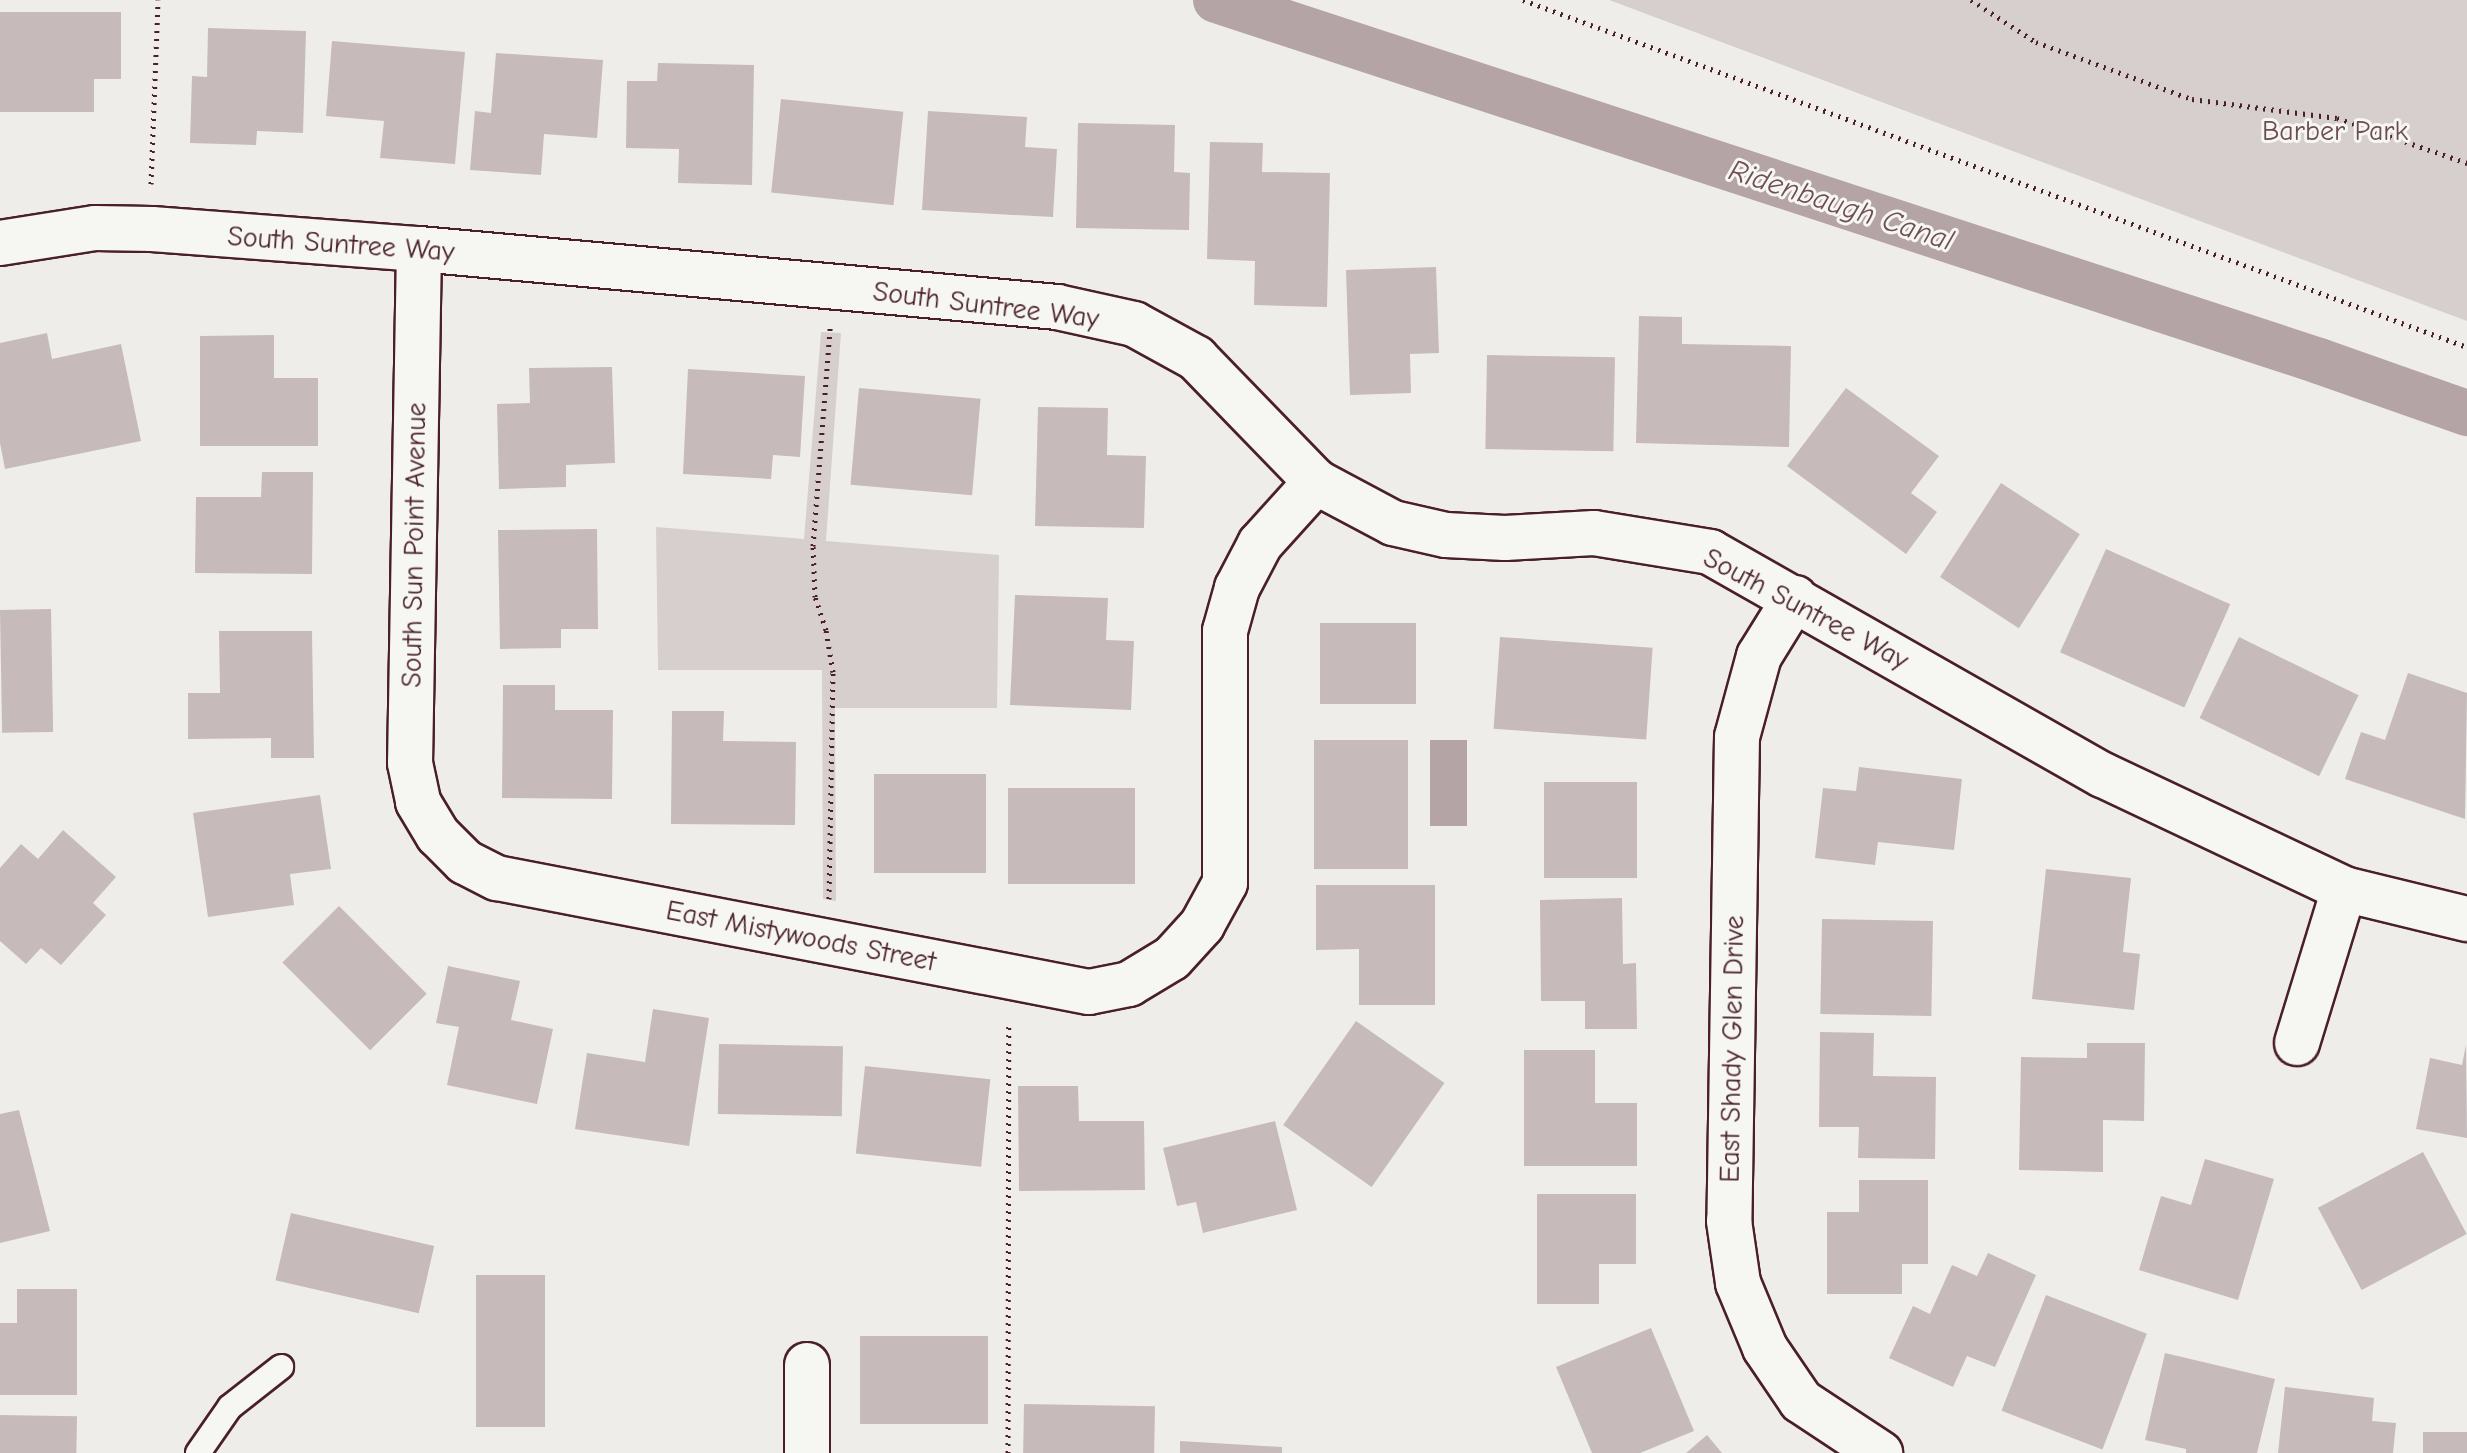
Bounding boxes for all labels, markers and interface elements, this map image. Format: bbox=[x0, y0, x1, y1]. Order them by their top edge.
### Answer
park label: Barber Park bbox=[2262, 114, 2408, 148]
water label: Ridenbaugh Canal bbox=[1724, 153, 1958, 259]
street label: South Suntree Way bbox=[226, 219, 456, 269]
street label: South Suntree Way bbox=[871, 274, 1101, 336]
street label: South Sun Point Avenue bbox=[395, 402, 433, 688]
street label: South Suntree Way bbox=[1698, 541, 1914, 677]
street label: East Mistywoods Street bbox=[663, 893, 939, 979]
street label: East Shady Glen Drive bbox=[1713, 915, 1751, 1183]

